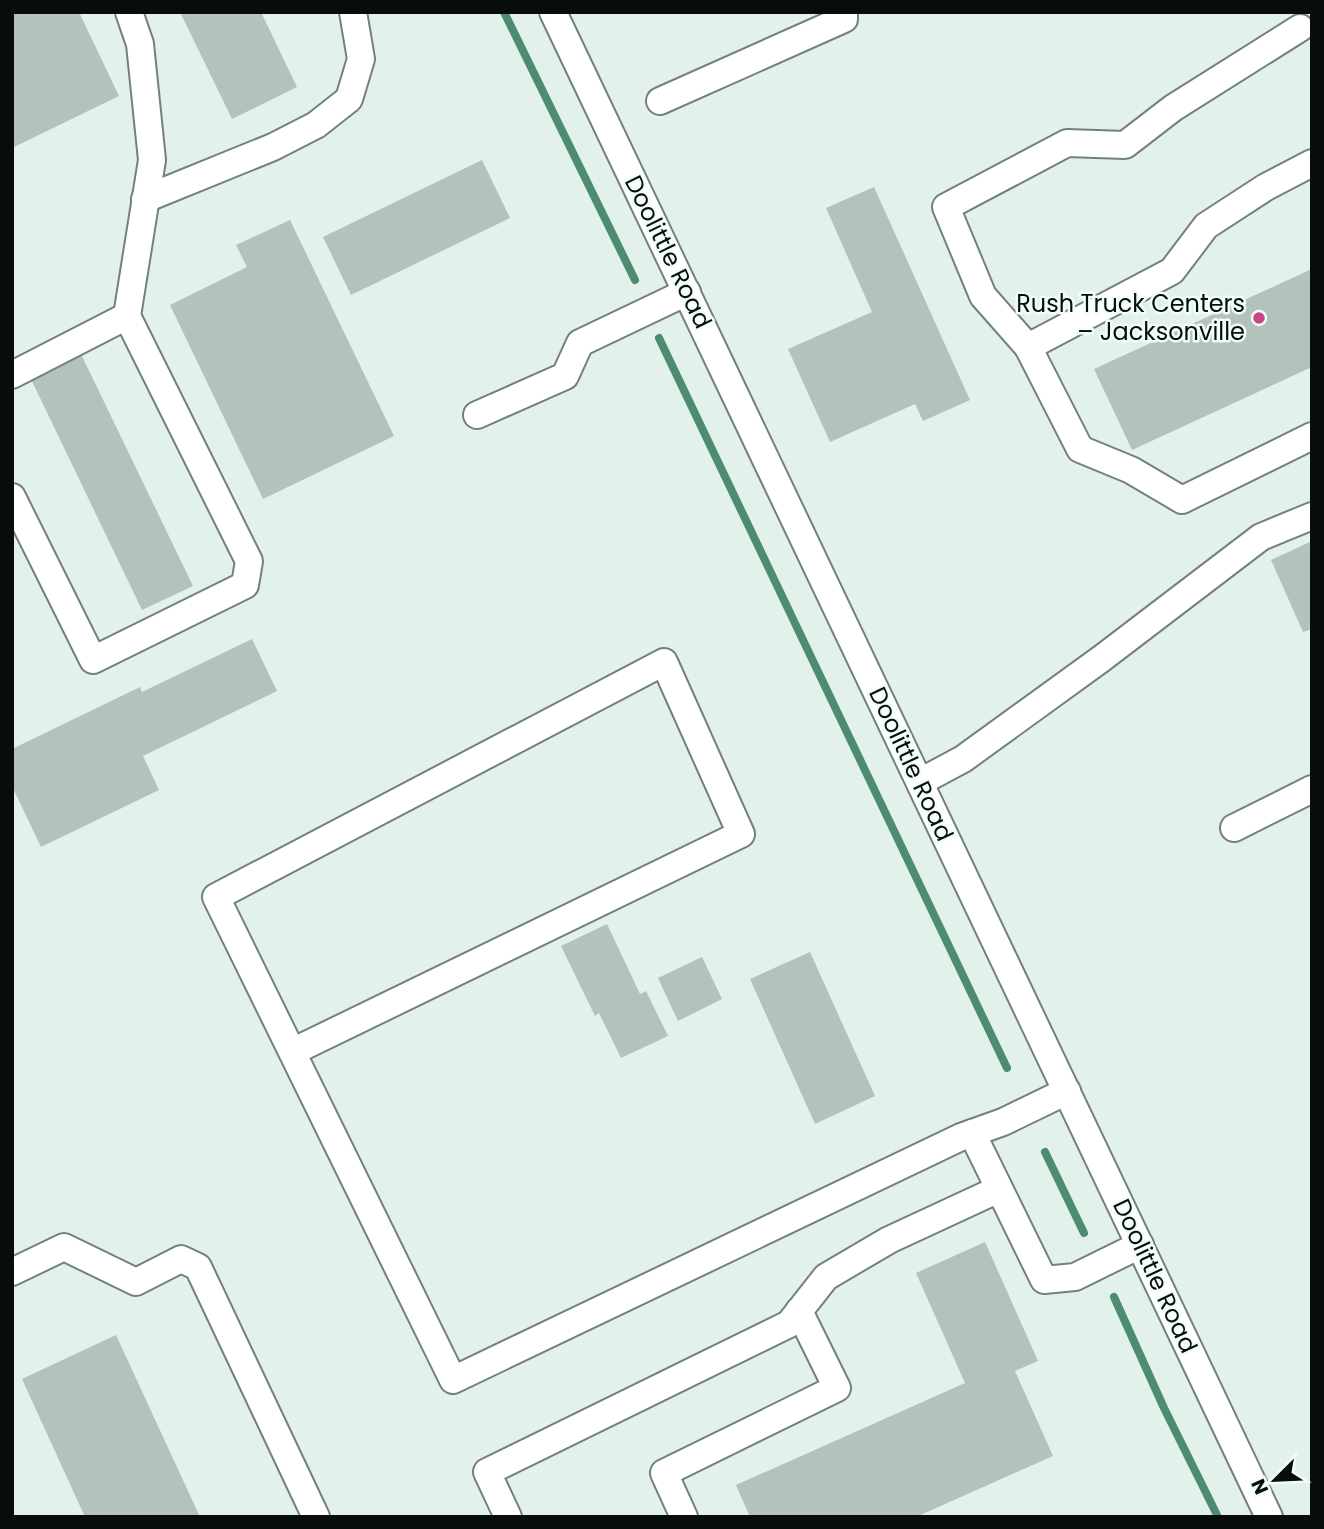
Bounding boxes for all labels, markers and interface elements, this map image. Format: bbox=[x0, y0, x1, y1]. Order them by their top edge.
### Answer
street label: Doolittle Road bbox=[617, 170, 720, 334]
place label: Rush Truck Centers – Jacksonville bbox=[1016, 287, 1245, 348]
marker: Rush Truck Centers – Jacksonville bbox=[1251, 310, 1267, 326]
street label: Doolittle Road bbox=[861, 681, 962, 846]
street label: Doolittle Road bbox=[1105, 1193, 1206, 1358]
north arrow bbox=[1240, 1445, 1310, 1515]
text: N bbox=[1245, 1475, 1275, 1499]

